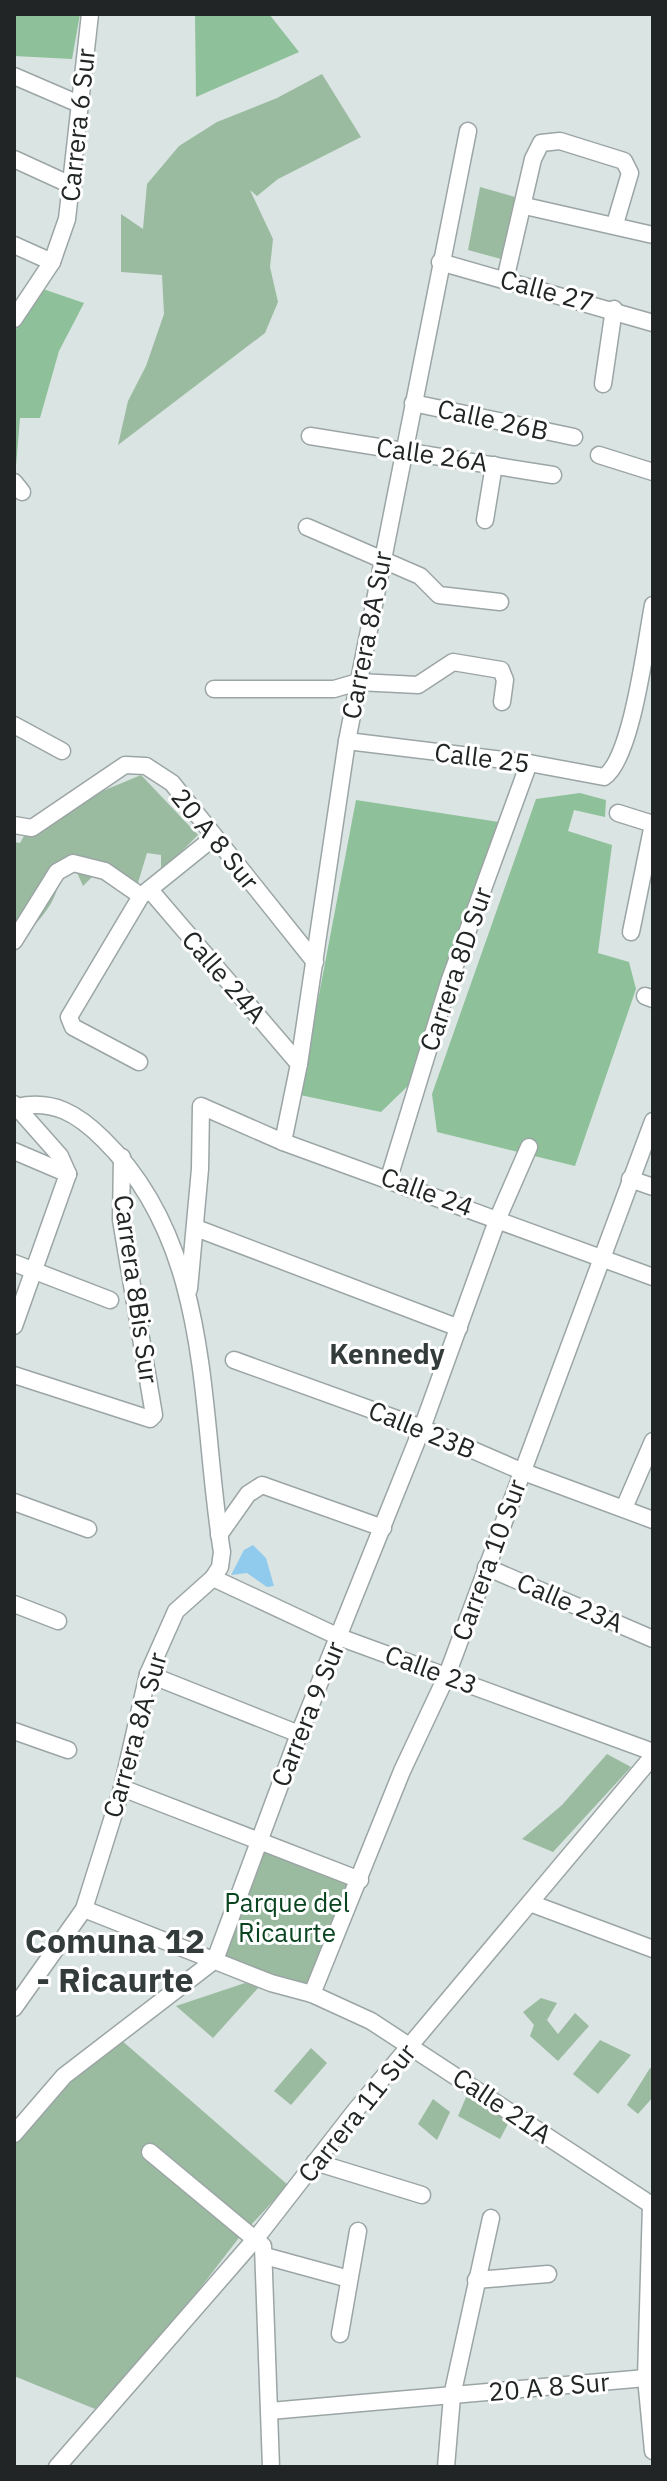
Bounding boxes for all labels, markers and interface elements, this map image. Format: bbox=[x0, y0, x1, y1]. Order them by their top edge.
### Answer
street label: Carrera 6 Sur bbox=[52, 46, 102, 203]
street label: Calle 27 bbox=[497, 261, 598, 319]
street label: Calle 26B bbox=[435, 391, 552, 447]
street label: Calle 26A bbox=[374, 429, 490, 479]
street label: Carrera 8A Sur bbox=[333, 547, 399, 722]
street label: Calle 25 bbox=[433, 734, 532, 780]
street label: 20 A 8 Sur bbox=[164, 781, 267, 897]
street label: Carrera 8D Sur bbox=[411, 882, 499, 1055]
street label: Calle 24A bbox=[175, 923, 275, 1030]
street label: Calle 24 bbox=[377, 1159, 478, 1223]
street label: Carrera 8Bis Sur bbox=[107, 1192, 167, 1386]
district label: Kennedy bbox=[329, 1335, 445, 1372]
street label: Calle 23B bbox=[364, 1392, 481, 1466]
street label: Carrera 10 Sur bbox=[443, 1474, 533, 1645]
street label: Calle 23A bbox=[512, 1564, 629, 1640]
street label: Carrera 9 Sur bbox=[262, 1636, 352, 1791]
street label: Calle 23 bbox=[381, 1637, 482, 1701]
street label: Carrera 8A Sur bbox=[94, 1648, 174, 1821]
park label: Parque del Ricaurte bbox=[224, 1885, 350, 1949]
district label: Comuna 12 - Ricaurte bbox=[25, 1918, 205, 2001]
street label: Carrera 11 Sur bbox=[290, 2035, 423, 2189]
street label: Calle 21A bbox=[446, 2060, 559, 2151]
street label: 20 A 8 Sur bbox=[487, 2364, 611, 2408]

